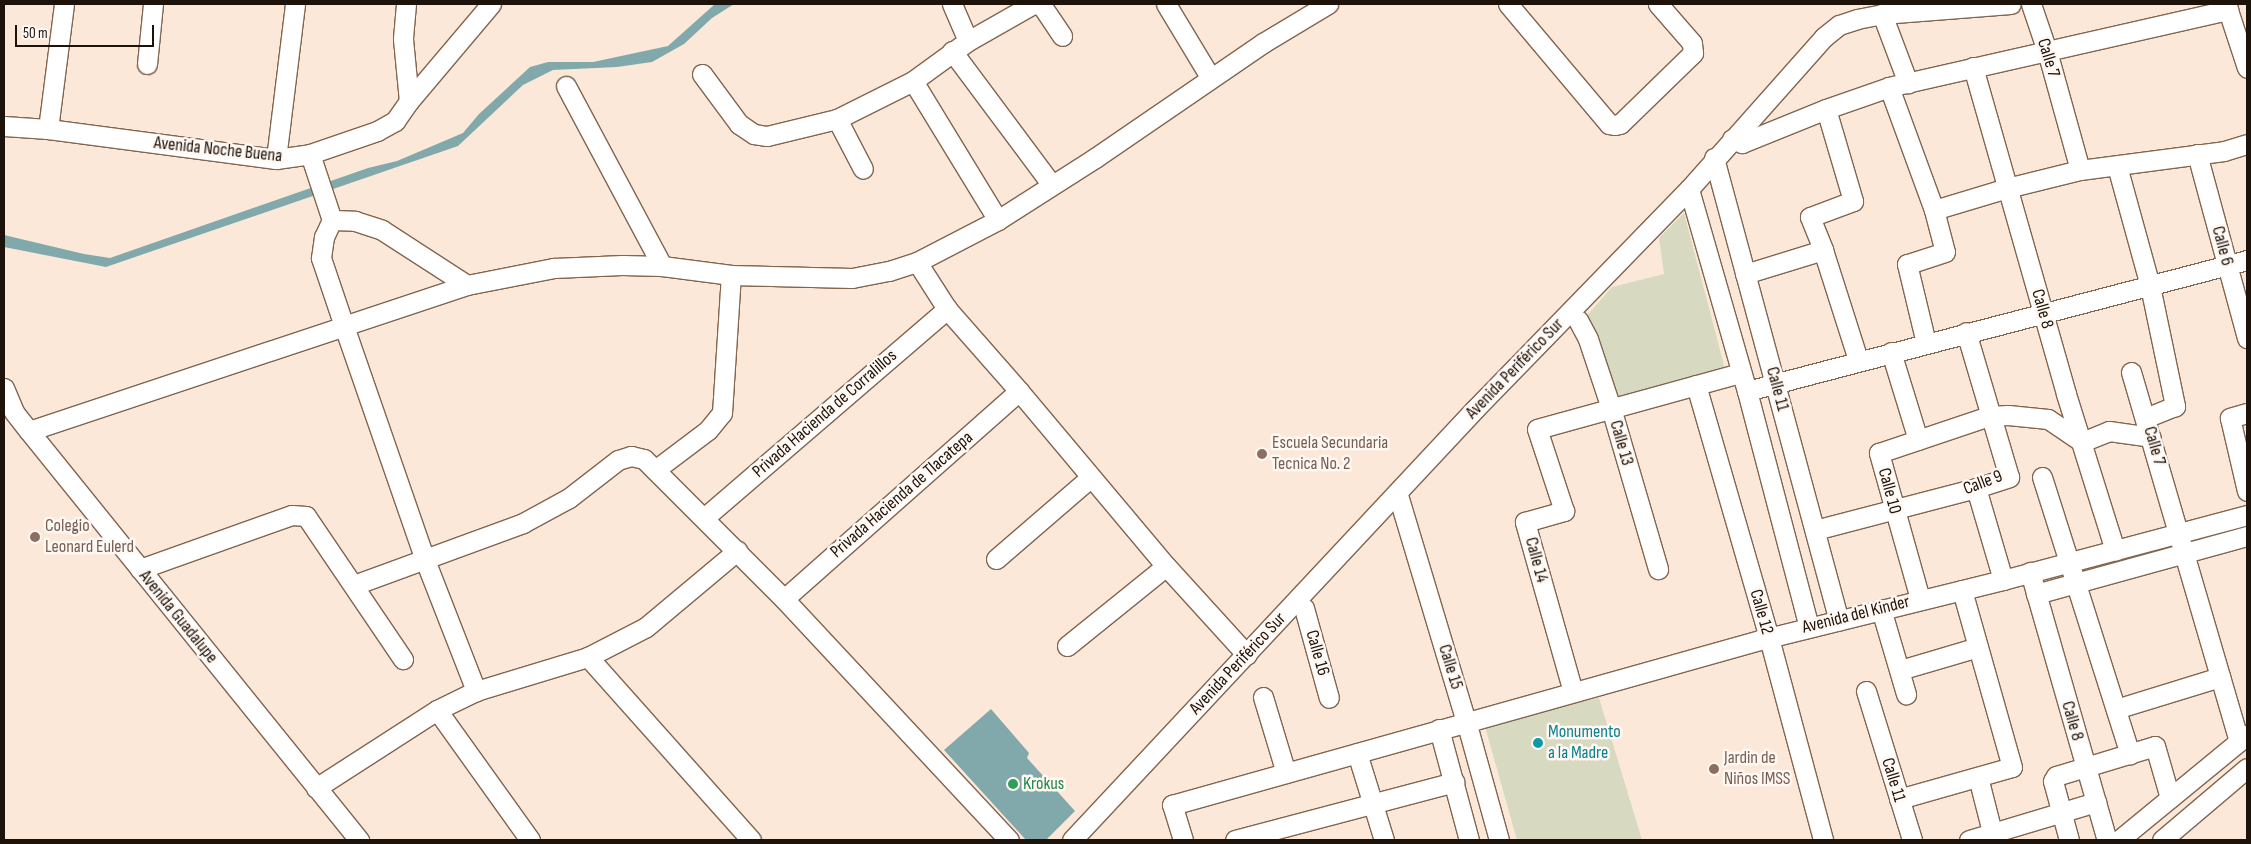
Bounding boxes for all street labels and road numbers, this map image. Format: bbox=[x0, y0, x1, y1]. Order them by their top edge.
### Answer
street label: Calle 7 bbox=[2032, 36, 2064, 80]
street label: Avenida Noche Buena bbox=[153, 133, 283, 167]
street label: Calle 6 bbox=[2206, 224, 2238, 268]
street label: Calle 8 bbox=[2026, 287, 2058, 331]
street label: Avenida Periférico Sur bbox=[1462, 314, 1568, 424]
street label: Privada Hacienda de Corralillos bbox=[748, 345, 902, 483]
street label: Calle 11 bbox=[1761, 365, 1793, 413]
street label: Calle 13 bbox=[1604, 418, 1638, 468]
street label: Calle 7 bbox=[2138, 424, 2170, 468]
street label: Privada Hacienda de Tlacatepa bbox=[826, 427, 978, 563]
street label: Calle 10 bbox=[1873, 466, 1905, 516]
street label: Calle 9 bbox=[1960, 466, 2006, 500]
street label: Calle 14 bbox=[1520, 535, 1552, 585]
street label: Avenida Guadalupe bbox=[134, 566, 222, 668]
street label: Calle 12 bbox=[1744, 587, 1778, 637]
street label: Avenida del Kinder bbox=[1800, 591, 1912, 639]
street label: Avenida Periférico Sur bbox=[1185, 608, 1291, 720]
street label: Calle 16 bbox=[1300, 628, 1334, 678]
street label: Calle 15 bbox=[1433, 642, 1467, 692]
street label: Calle 8 bbox=[2056, 699, 2088, 743]
street label: Calle 11 bbox=[1876, 755, 1910, 805]

